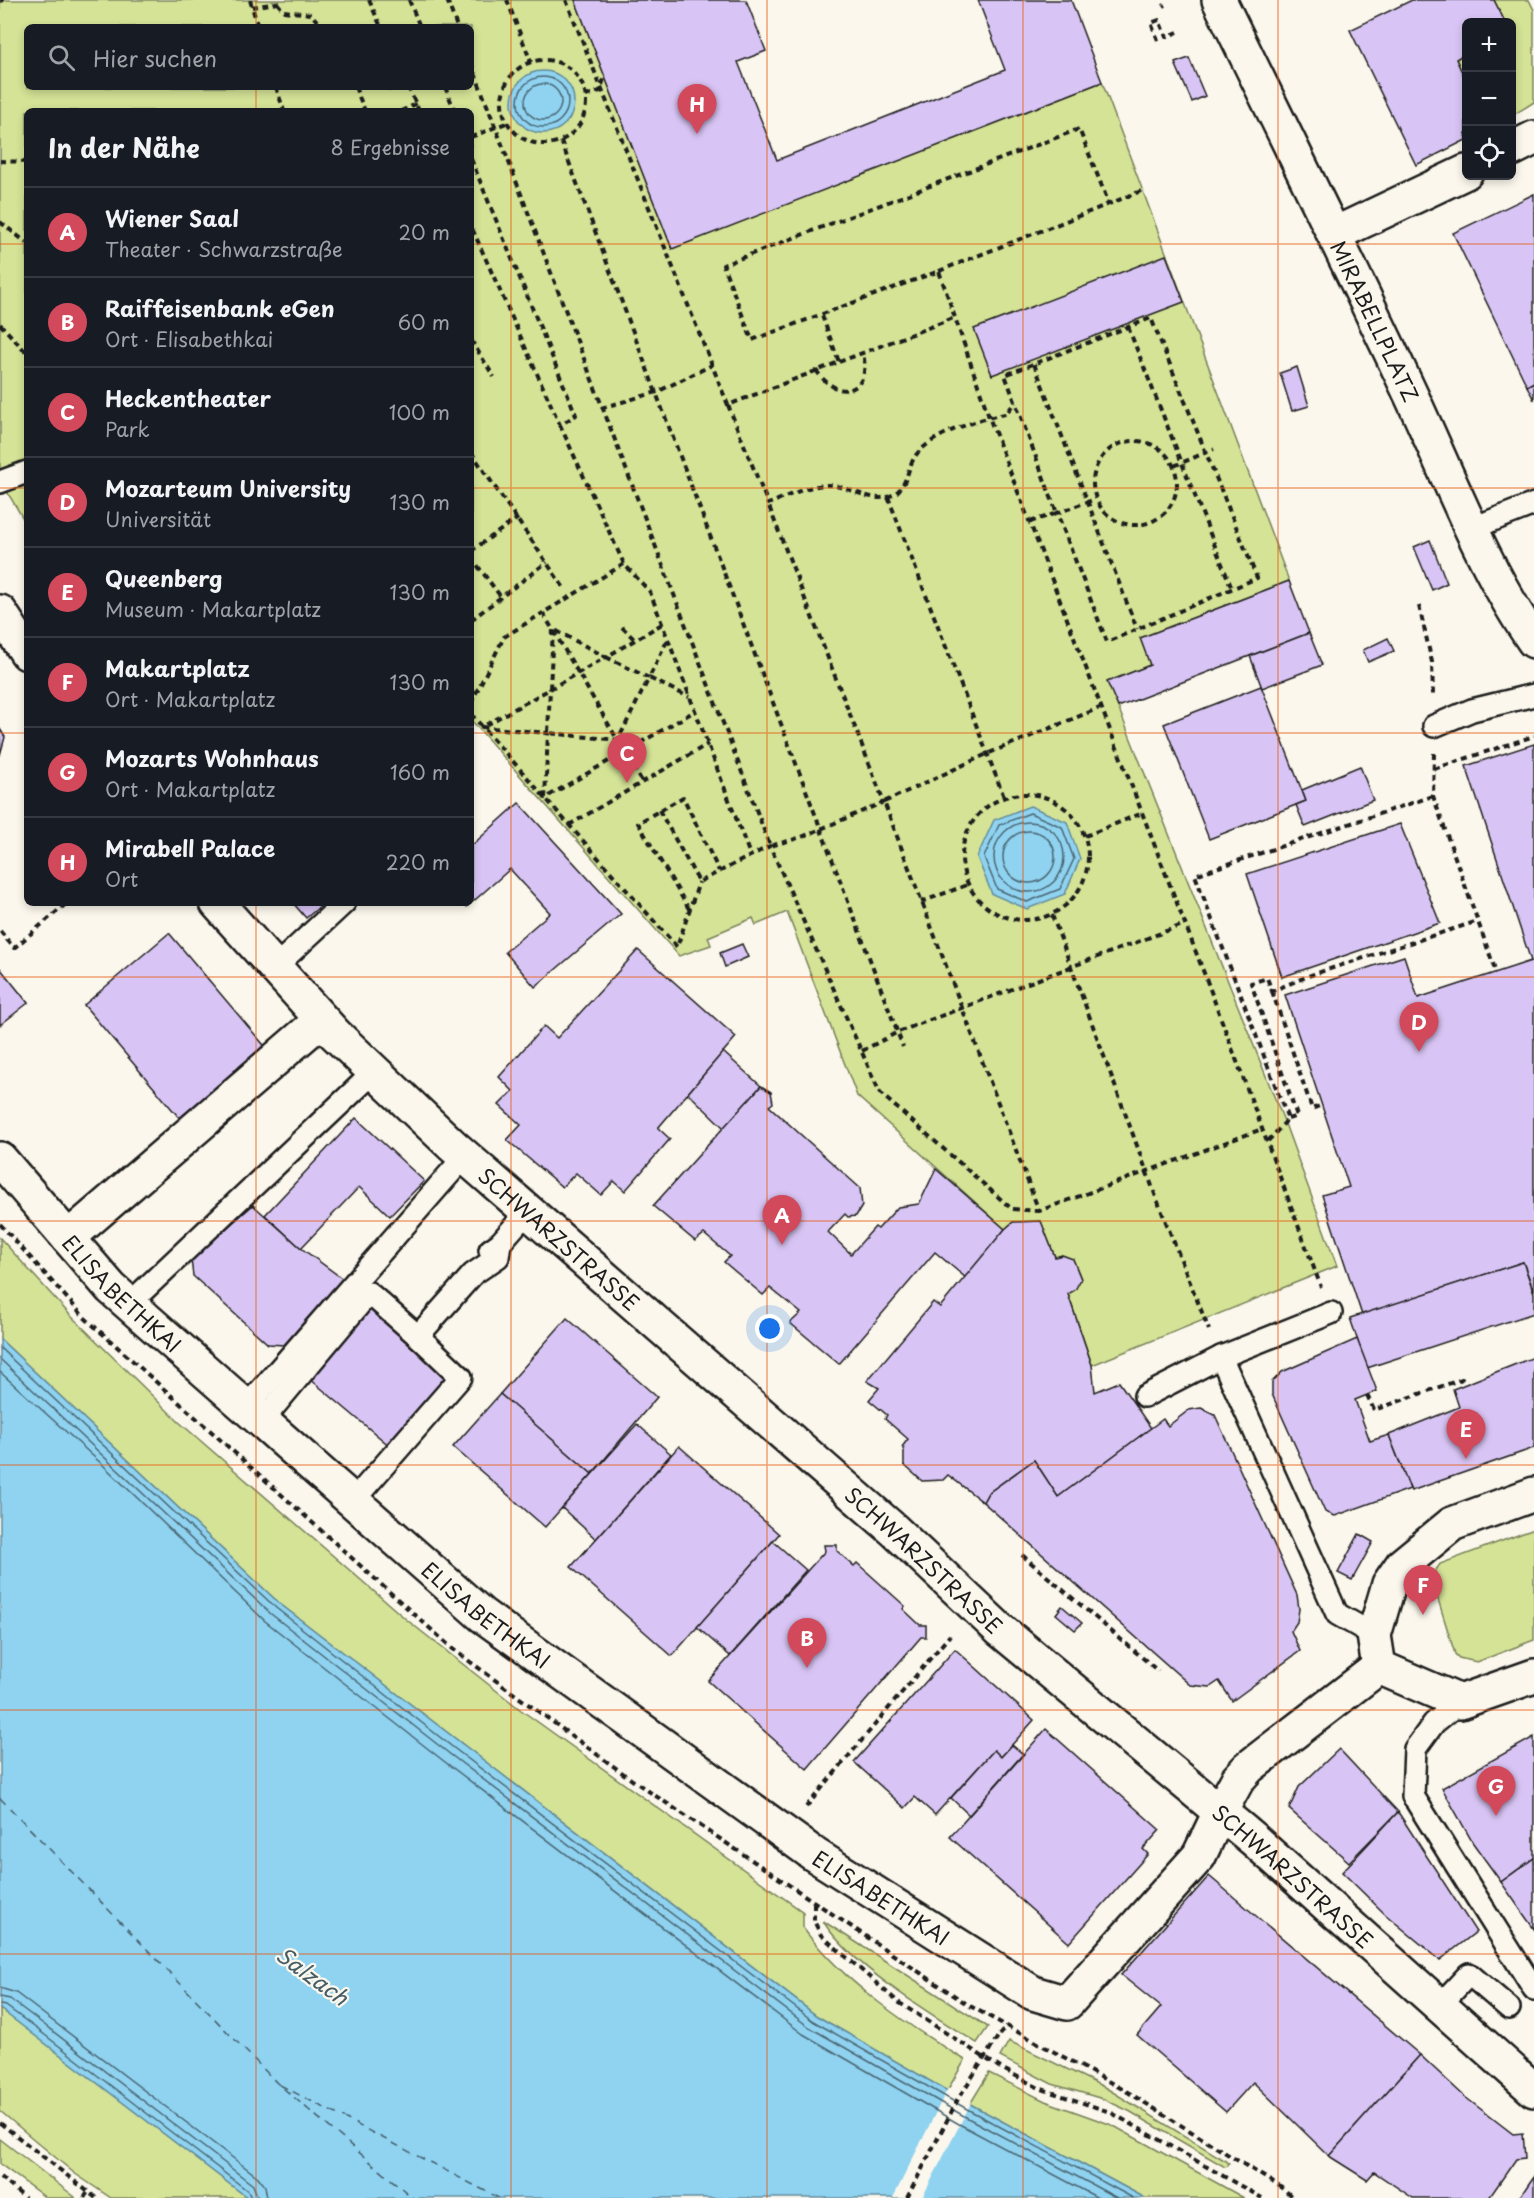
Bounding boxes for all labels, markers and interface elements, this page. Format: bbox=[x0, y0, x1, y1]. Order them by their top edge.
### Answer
map controls bbox=[1462, 18, 1516, 180]
button: + bbox=[1462, 18, 1516, 72]
search box bbox=[24, 24, 474, 90]
icon: search bbox=[45, 41, 78, 74]
text: Hier suchen bbox=[93, 41, 217, 74]
button: − bbox=[1462, 72, 1516, 126]
pin: H bbox=[678, 84, 716, 134]
button: locate bbox=[1462, 126, 1516, 180]
text: In der Nähe bbox=[48, 128, 200, 167]
text: 8 Ergebnisse bbox=[330, 132, 450, 162]
text: Wiener Saal bbox=[105, 201, 239, 234]
text: A bbox=[60, 217, 75, 247]
text: 20 m bbox=[398, 217, 450, 247]
text: Theater · Schwarzstraße bbox=[105, 234, 343, 264]
street label: MIRABELLPLATZ bbox=[1323, 235, 1428, 407]
text: Raiffeisenbank eGen bbox=[105, 291, 335, 324]
text: B bbox=[61, 307, 74, 337]
text: 60 m bbox=[398, 307, 450, 337]
text: Ort · Elisabethkai bbox=[105, 324, 273, 354]
text: Heckentheater bbox=[105, 381, 271, 414]
text: C bbox=[60, 397, 75, 427]
text: 100 m bbox=[389, 397, 450, 427]
text: Park bbox=[105, 414, 150, 444]
text: Mozarteum University bbox=[105, 471, 351, 504]
text: D bbox=[60, 487, 75, 517]
text: 130 m bbox=[390, 487, 450, 517]
text: Universität bbox=[105, 504, 211, 534]
text: Queenberg bbox=[105, 561, 223, 594]
text: E bbox=[61, 577, 74, 607]
text: 130 m bbox=[390, 577, 450, 607]
text: Museum · Makartplatz bbox=[105, 594, 321, 624]
text: Makartplatz bbox=[105, 651, 250, 684]
text: F bbox=[62, 667, 73, 697]
text: 130 m bbox=[390, 667, 450, 697]
text: Ort · Makartplatz bbox=[105, 684, 275, 714]
pin: C bbox=[608, 734, 646, 783]
text: Mozarts Wohnhaus bbox=[105, 741, 319, 774]
text: G bbox=[59, 757, 76, 787]
text: 160 m bbox=[390, 757, 450, 787]
text: Ort · Makartplatz bbox=[105, 774, 275, 804]
text: Mirabell Palace bbox=[105, 831, 275, 864]
text: H bbox=[60, 847, 75, 877]
text: 220 m bbox=[386, 847, 450, 877]
text: Ort bbox=[105, 864, 138, 894]
pin: D bbox=[1400, 1002, 1438, 1052]
street label: SCHWARZSTRASSE bbox=[472, 1159, 647, 1318]
pin: A bbox=[762, 1196, 802, 1245]
street label: ELISABETHKAI bbox=[56, 1227, 189, 1360]
your location bbox=[755, 1314, 784, 1343]
pin: E bbox=[1446, 1410, 1486, 1459]
street label: SCHWARZSTRASSE bbox=[838, 1478, 1010, 1641]
street label: ELISABETHKAI bbox=[415, 1553, 558, 1676]
pin: F bbox=[1404, 1566, 1442, 1615]
pin: B bbox=[788, 1618, 826, 1668]
pin: G bbox=[1476, 1766, 1516, 1816]
street label: SCHWARZSTRASSE bbox=[1206, 1796, 1381, 1955]
street label: ELISABETHKAI bbox=[807, 1842, 956, 1953]
water label: Salzach bbox=[270, 1937, 357, 2013]

